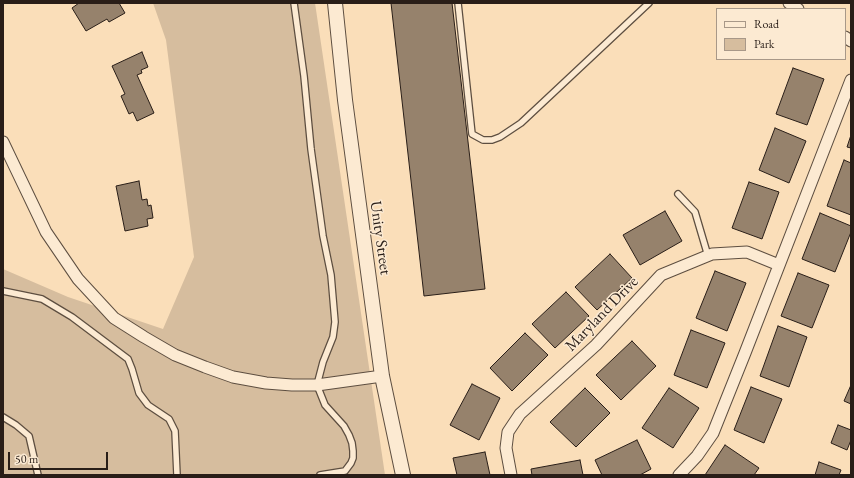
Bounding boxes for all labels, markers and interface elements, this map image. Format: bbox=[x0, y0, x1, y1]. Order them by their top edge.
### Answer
legend bbox=[716, 8, 846, 60]
text: Road bbox=[754, 16, 779, 32]
text: Park bbox=[754, 36, 774, 52]
street label: Unity Street bbox=[365, 200, 395, 276]
street label: Maryland Drive bbox=[561, 272, 643, 356]
scale bar bbox=[10, 444, 110, 470]
text: 50 m bbox=[15, 451, 38, 467]

